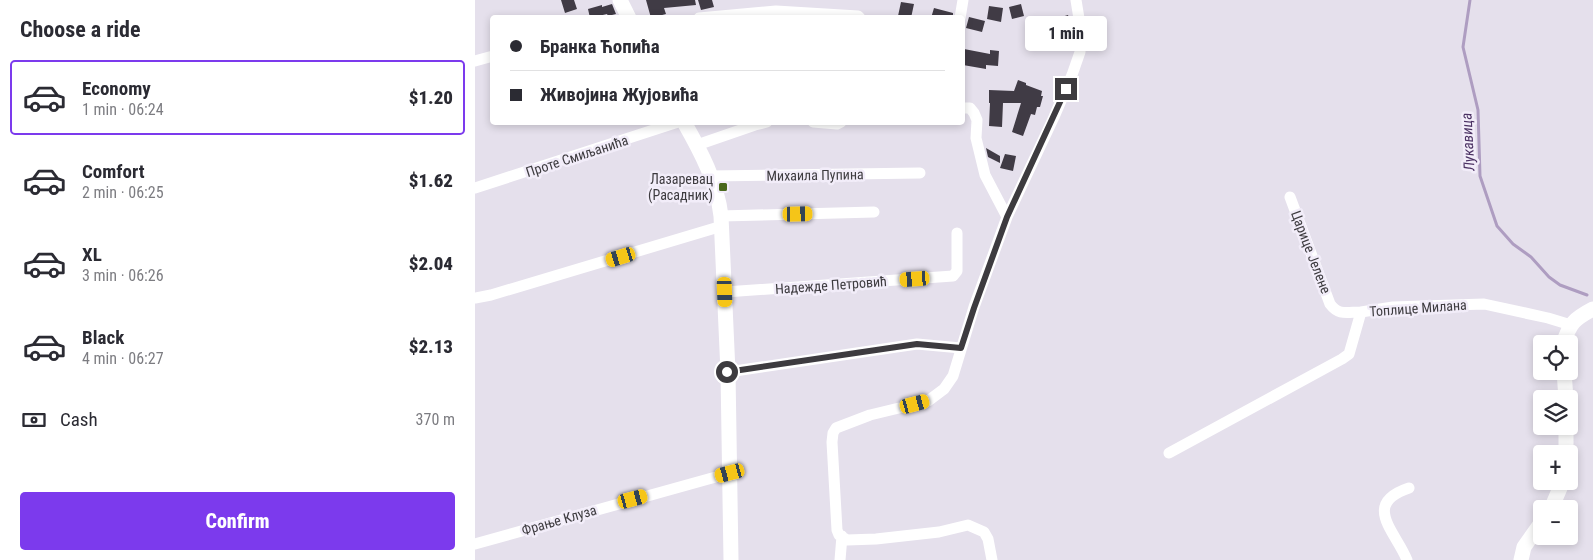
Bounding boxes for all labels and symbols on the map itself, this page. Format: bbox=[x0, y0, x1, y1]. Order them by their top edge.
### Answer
callout: 1 min bbox=[1025, 17, 1107, 52]
route end bbox=[1055, 78, 1077, 100]
water label: Лукавица bbox=[1457, 112, 1479, 173]
street label: Проте Смиљанића bbox=[524, 132, 630, 180]
street label: Михаила Пупина bbox=[766, 166, 864, 184]
place label: Лазаревац (Расадник) bbox=[648, 171, 713, 204]
marker: Лазаревац (Расадник) bbox=[717, 181, 729, 193]
car bbox=[782, 206, 813, 222]
street label: Царице Јелене bbox=[1288, 208, 1334, 296]
car bbox=[604, 245, 637, 269]
car bbox=[899, 270, 930, 288]
street label: Надежде Петровић bbox=[774, 273, 888, 297]
car bbox=[716, 277, 733, 307]
street label: Топлице Милана bbox=[1369, 297, 1467, 319]
route start bbox=[716, 361, 738, 383]
car bbox=[898, 393, 931, 415]
car bbox=[713, 462, 746, 484]
car bbox=[616, 488, 649, 510]
street label: Фрање Клуза bbox=[520, 502, 598, 538]

